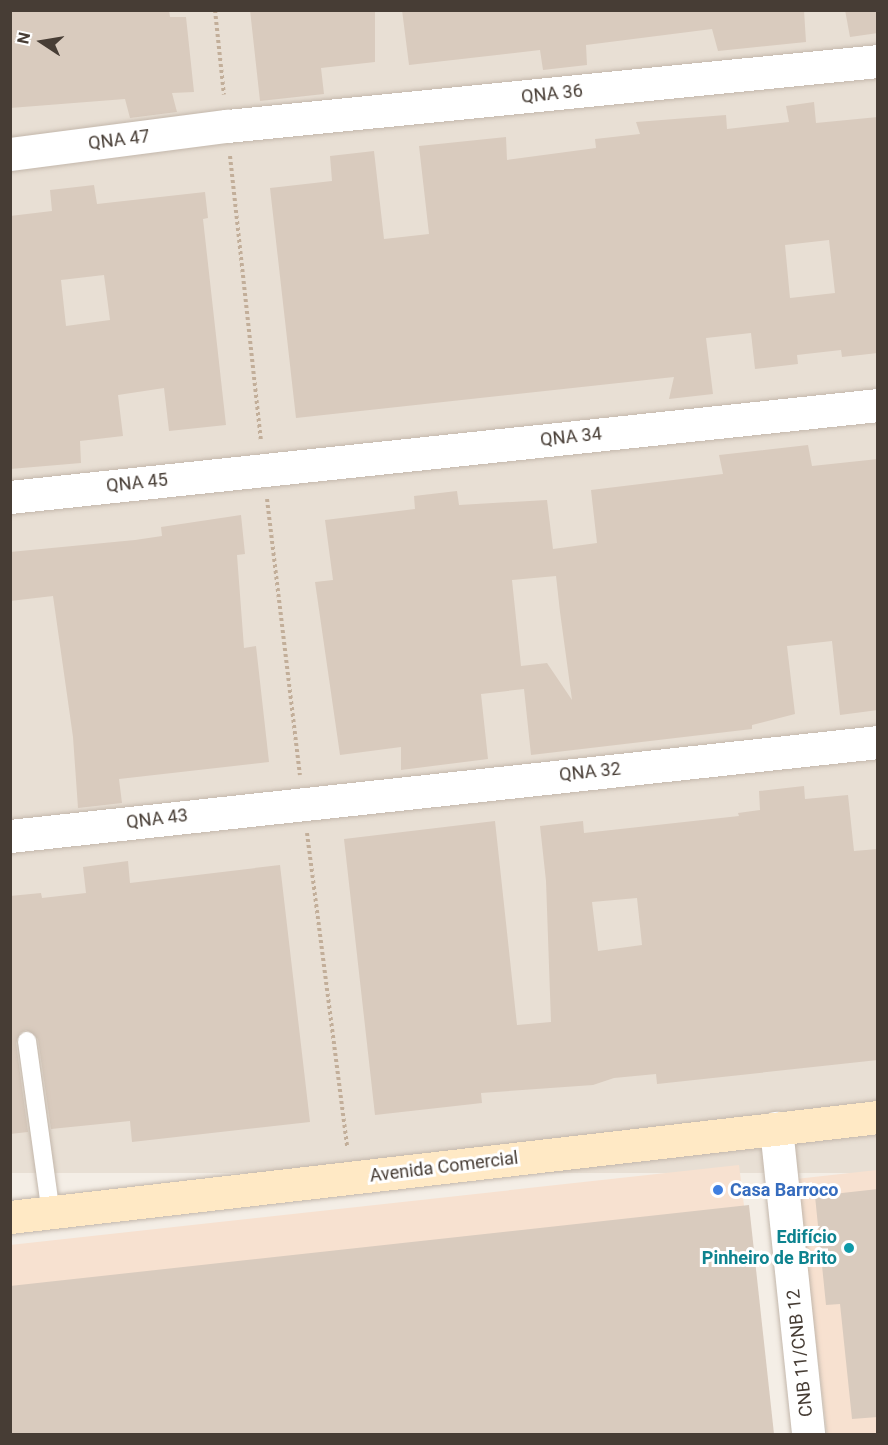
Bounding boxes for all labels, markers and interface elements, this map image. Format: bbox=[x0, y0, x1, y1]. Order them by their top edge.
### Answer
north arrow bbox=[12, 12, 72, 72]
text: N bbox=[13, 31, 34, 46]
street label: QNA 36 bbox=[520, 80, 584, 108]
street label: QNA 47 bbox=[87, 126, 151, 154]
street label: QNA 34 bbox=[539, 423, 603, 451]
street label: QNA 45 bbox=[105, 469, 169, 497]
street label: QNA 32 bbox=[558, 758, 622, 786]
street label: QNA 43 bbox=[125, 805, 189, 833]
street label: Avenida Comercial bbox=[369, 1147, 519, 1187]
place label: Casa Barroco bbox=[730, 1179, 838, 1201]
marker: Casa Barroco bbox=[711, 1183, 725, 1197]
place label: Edifício Pinheiro de Brito bbox=[702, 1227, 837, 1270]
marker: Edifício Pinheiro de Brito bbox=[842, 1241, 856, 1255]
street label: CNB 11/CNB 12 bbox=[783, 1288, 817, 1418]

